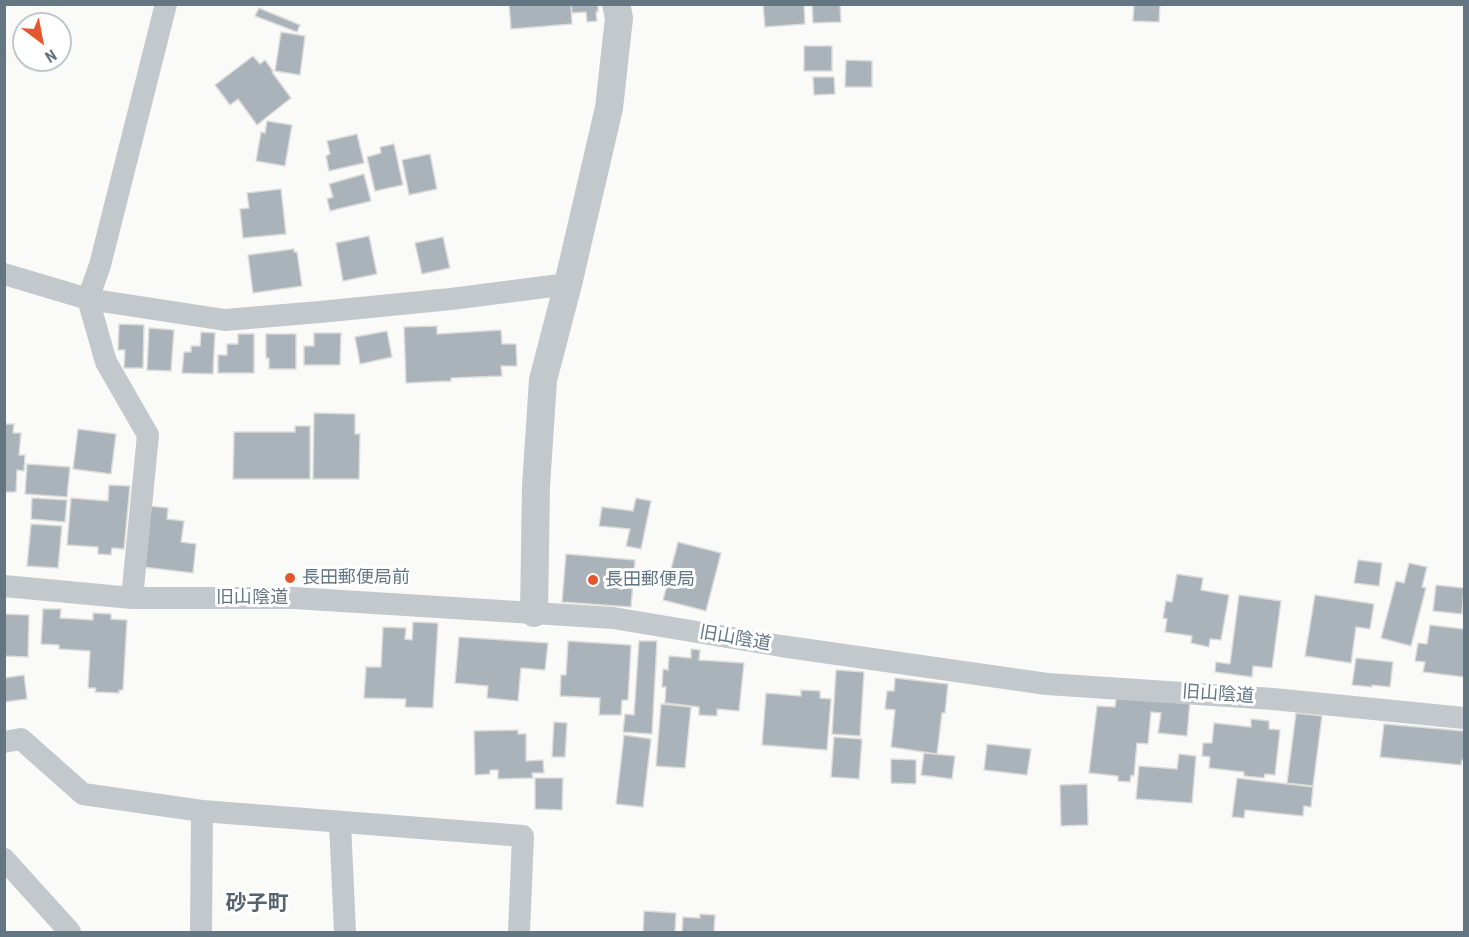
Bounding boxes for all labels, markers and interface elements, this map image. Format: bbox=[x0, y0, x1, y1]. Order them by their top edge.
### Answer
north arrow bbox=[12, 12, 72, 72]
text: N bbox=[42, 45, 60, 67]
place label: 長田郵便局前 bbox=[302, 567, 410, 589]
place label: 長田郵便局 bbox=[605, 569, 695, 591]
marker: 長田郵便局前 bbox=[283, 571, 297, 585]
marker: 長田郵便局 bbox=[586, 573, 600, 587]
street label: 旧山陰道 bbox=[216, 587, 288, 609]
street label: 旧山陰道 bbox=[698, 622, 772, 656]
street label: 旧山陰道 bbox=[1181, 682, 1255, 708]
district label: 砂子町 bbox=[226, 892, 288, 918]

